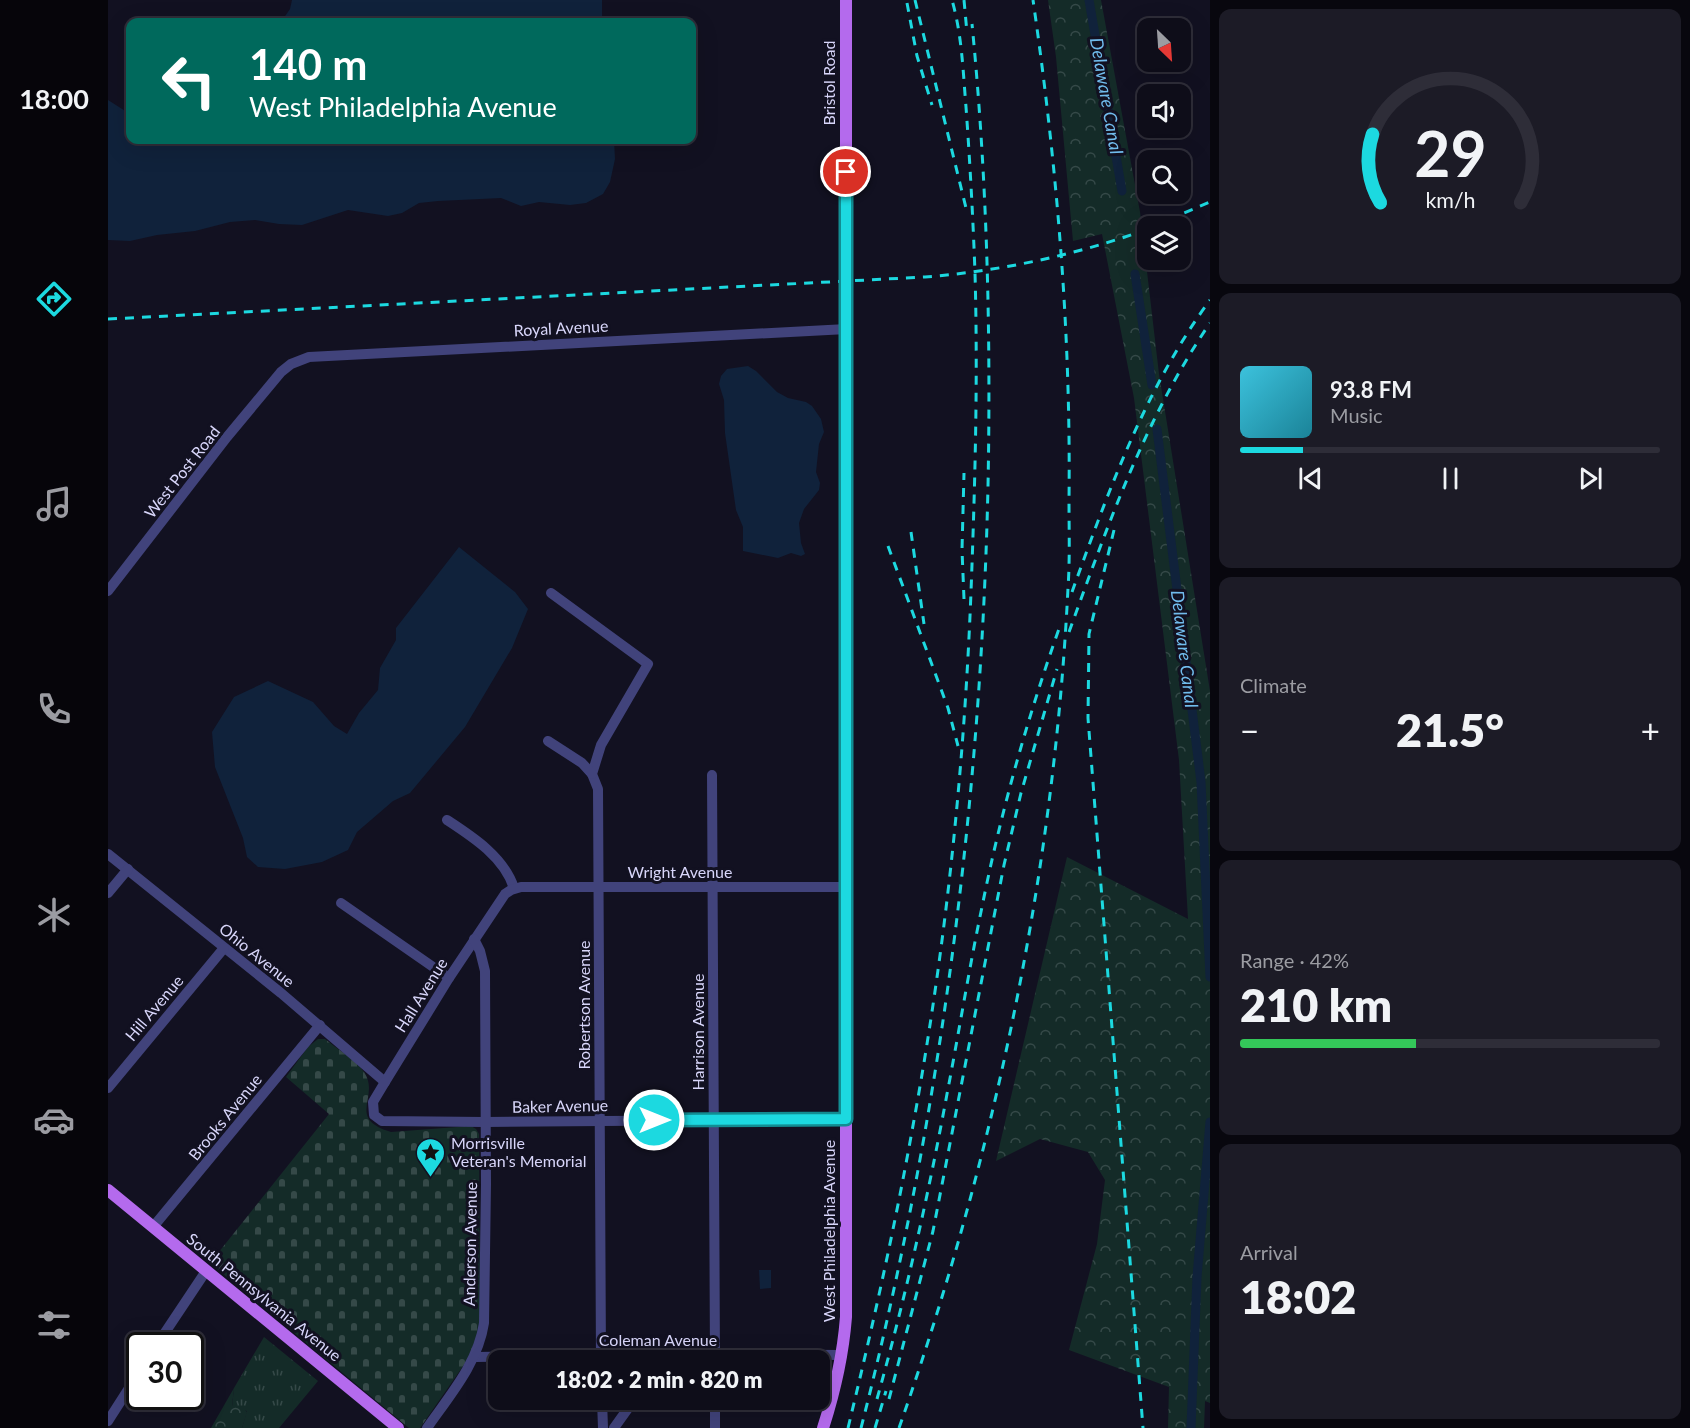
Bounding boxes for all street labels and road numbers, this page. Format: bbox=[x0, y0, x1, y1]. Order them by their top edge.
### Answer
street label: Bristol Road bbox=[819, 41, 838, 125]
street label: Royal Avenue bbox=[513, 316, 609, 339]
street label: West Post Road bbox=[140, 422, 223, 521]
street label: Wright Avenue bbox=[628, 862, 732, 881]
street label: Ohio Avenue bbox=[216, 919, 299, 991]
street label: Robertson Avenue bbox=[574, 941, 593, 1070]
street label: Hall Avenue bbox=[390, 954, 451, 1035]
street label: Hill Avenue bbox=[121, 971, 187, 1044]
street label: Harrison Avenue bbox=[688, 974, 707, 1090]
street label: Brooks Avenue bbox=[184, 1070, 265, 1164]
street label: Baker Avenue bbox=[512, 1095, 608, 1116]
street label: West Philadelphia Avenue bbox=[819, 1140, 838, 1322]
street label: Anderson Avenue bbox=[459, 1182, 480, 1306]
street label: South Pennsylvania Avenue bbox=[183, 1229, 345, 1365]
street label: Coleman Avenue bbox=[599, 1330, 717, 1349]

